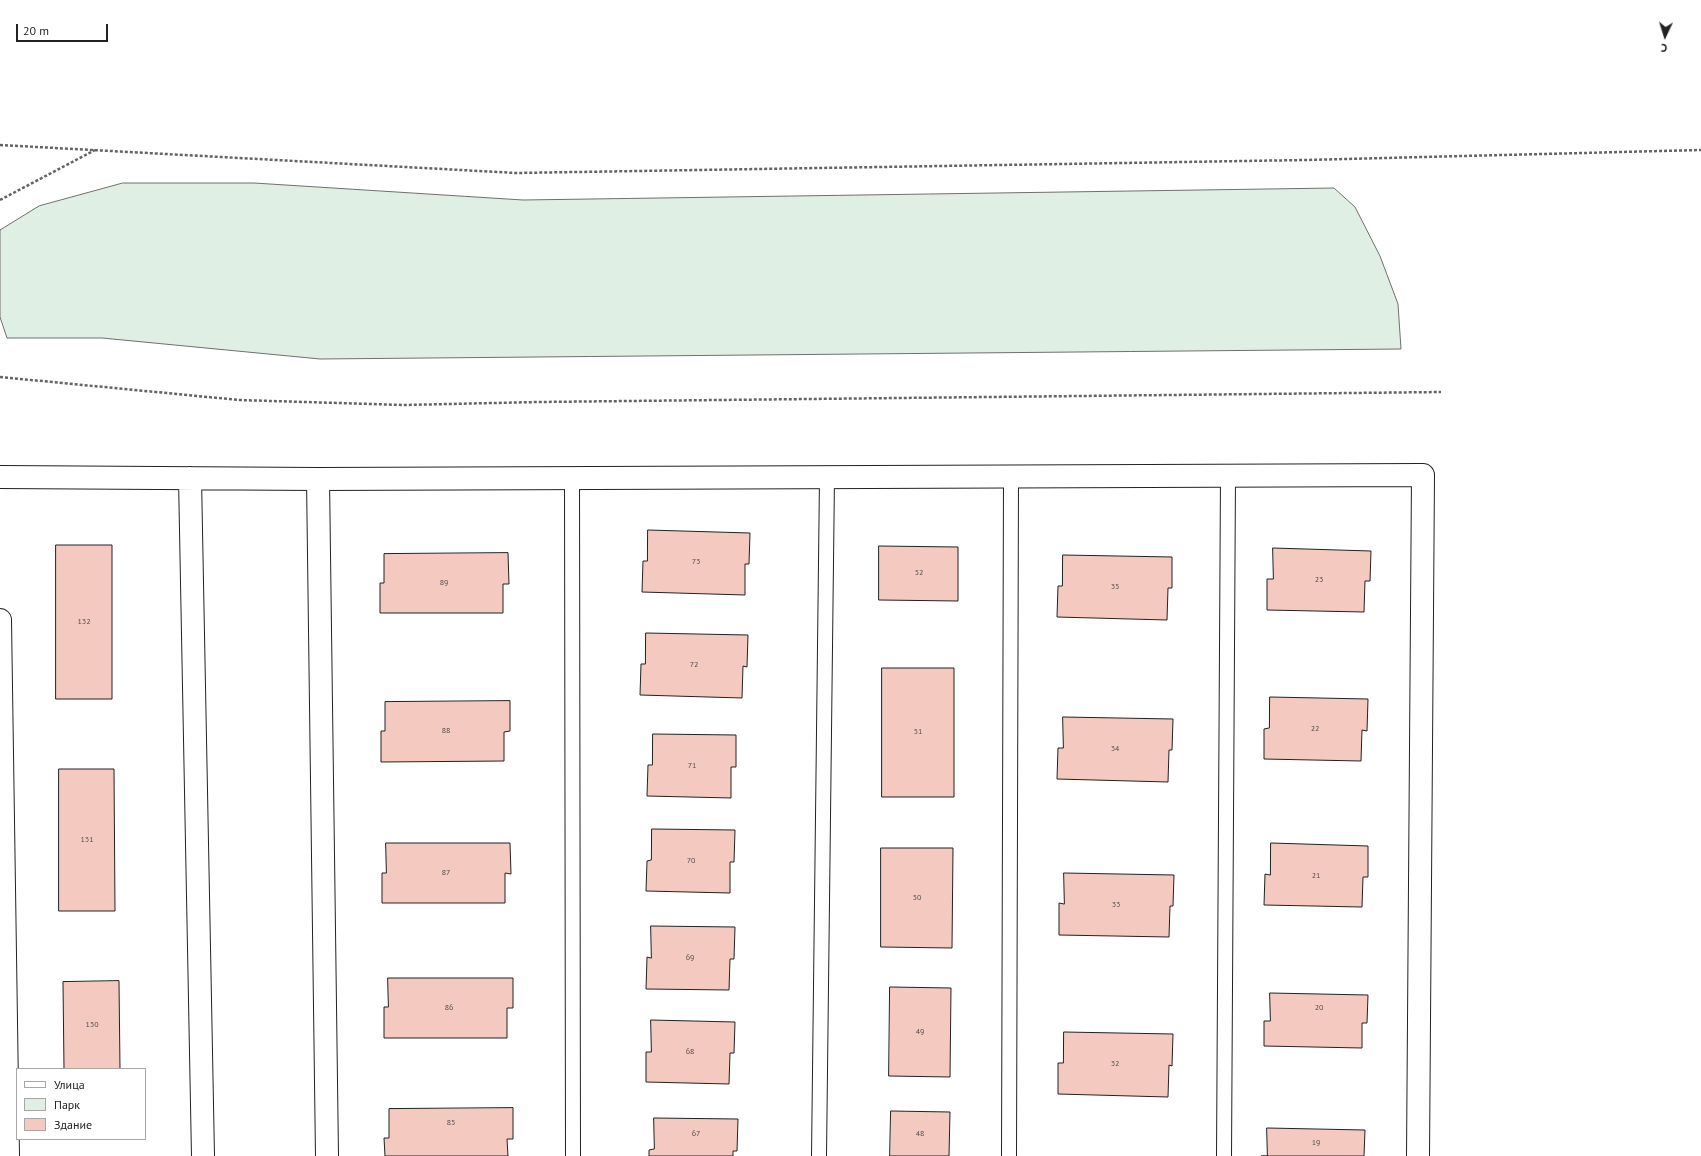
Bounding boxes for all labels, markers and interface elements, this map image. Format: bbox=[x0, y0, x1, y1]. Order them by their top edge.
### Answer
scale bar bbox=[18, 16, 110, 42]
north arrow bbox=[1645, 16, 1685, 56]
text: 20 m bbox=[23, 23, 49, 38]
text: С bbox=[1661, 41, 1668, 55]
house number: 73 bbox=[692, 557, 700, 567]
house number: 52 bbox=[915, 568, 923, 578]
house number: 23 bbox=[1315, 575, 1323, 585]
house number: 89 bbox=[440, 578, 448, 588]
house number: 35 bbox=[1111, 582, 1119, 592]
house number: 132 bbox=[77, 617, 91, 627]
house number: 72 bbox=[690, 660, 698, 670]
house number: 22 bbox=[1311, 724, 1319, 734]
house number: 88 bbox=[442, 726, 450, 736]
house number: 51 bbox=[914, 727, 922, 737]
house number: 34 bbox=[1111, 744, 1119, 754]
house number: 71 bbox=[688, 761, 696, 771]
house number: 131 bbox=[80, 835, 94, 845]
house number: 70 bbox=[687, 856, 695, 866]
house number: 87 bbox=[442, 868, 450, 878]
house number: 21 bbox=[1312, 871, 1320, 881]
house number: 50 bbox=[913, 893, 921, 903]
house number: 33 bbox=[1112, 900, 1120, 910]
house number: 69 bbox=[686, 953, 694, 963]
house number: 86 bbox=[445, 1003, 453, 1013]
house number: 20 bbox=[1315, 1003, 1323, 1013]
house number: 130 bbox=[85, 1020, 99, 1030]
house number: 49 bbox=[916, 1027, 924, 1037]
house number: 68 bbox=[686, 1047, 694, 1057]
house number: 32 bbox=[1111, 1059, 1119, 1069]
legend bbox=[16, 1068, 146, 1140]
text: Улица bbox=[54, 1077, 85, 1092]
text: Парк bbox=[54, 1097, 80, 1112]
text: Здание bbox=[54, 1117, 92, 1132]
house number: 85 bbox=[447, 1118, 455, 1128]
house number: 67 bbox=[692, 1129, 700, 1139]
house number: 48 bbox=[916, 1129, 924, 1139]
house number: 19 bbox=[1312, 1138, 1320, 1148]

